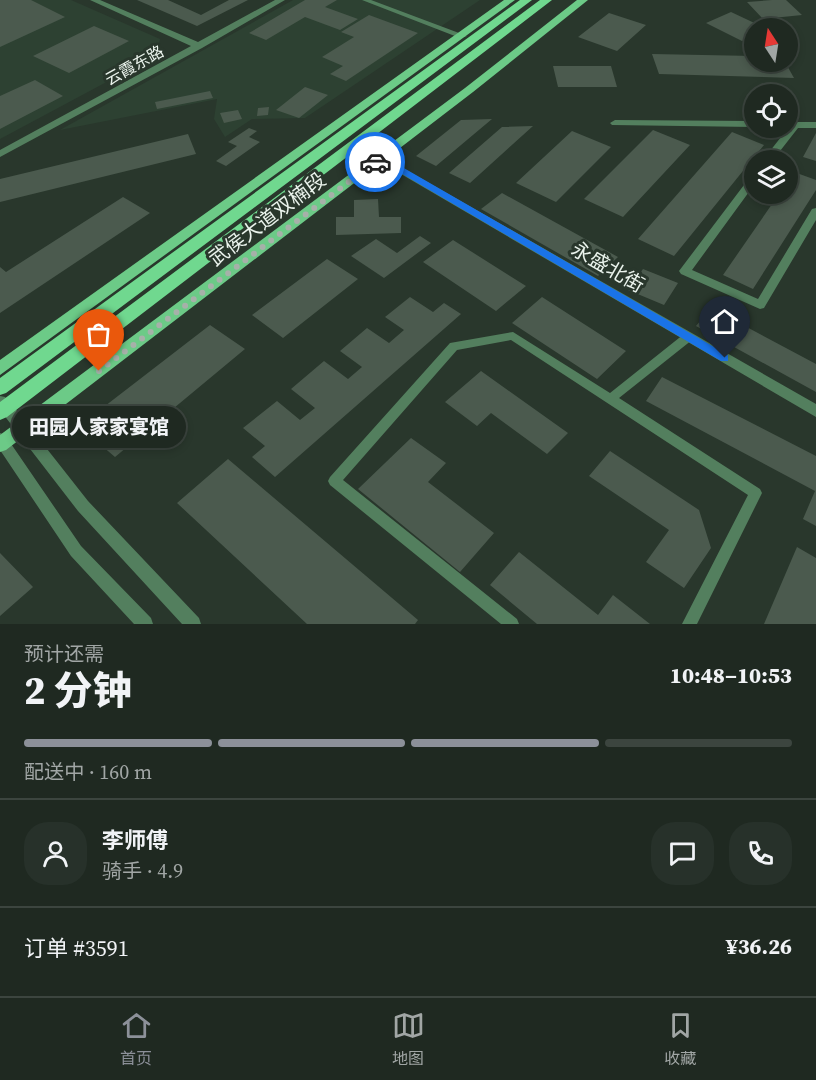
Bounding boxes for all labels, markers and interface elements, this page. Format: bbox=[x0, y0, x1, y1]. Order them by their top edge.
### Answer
north arrow bbox=[744, 18, 798, 72]
map controls bbox=[744, 18, 798, 204]
street label: 云霞东路 bbox=[101, 40, 167, 90]
button: locate bbox=[744, 84, 798, 138]
courier bbox=[345, 132, 405, 192]
icon: car bbox=[359, 146, 392, 179]
button: layers bbox=[744, 150, 798, 204]
street label: 武侯大道双楠段 bbox=[203, 166, 331, 272]
street label: 永盛北街 bbox=[566, 235, 650, 299]
pin bbox=[699, 296, 750, 358]
icon: home bbox=[708, 305, 741, 338]
pin bbox=[73, 309, 124, 371]
icon: bag bbox=[82, 318, 115, 351]
callout: 田园人家家宴馆 bbox=[12, 407, 186, 449]
text: 田园人家家宴馆 bbox=[29, 413, 169, 441]
text: 预计还需 bbox=[24, 640, 104, 668]
text: 10:48–10:53 bbox=[670, 660, 792, 690]
text: 2 分钟 bbox=[24, 664, 132, 717]
text: 配送中 · 160 m bbox=[24, 758, 152, 786]
button: person bbox=[24, 822, 87, 885]
button: chat bbox=[651, 822, 714, 885]
button: phone bbox=[729, 822, 792, 885]
text: 李师傅 bbox=[102, 825, 168, 855]
text: 骑手 · 4.9 bbox=[102, 857, 183, 885]
text: ¥36.26 bbox=[726, 931, 792, 961]
text: 订单 #3591 bbox=[24, 933, 129, 963]
tab: 首页 bbox=[120, 1009, 153, 1069]
tab: 地图 bbox=[392, 1009, 425, 1069]
tab: 收藏 bbox=[664, 1009, 697, 1069]

